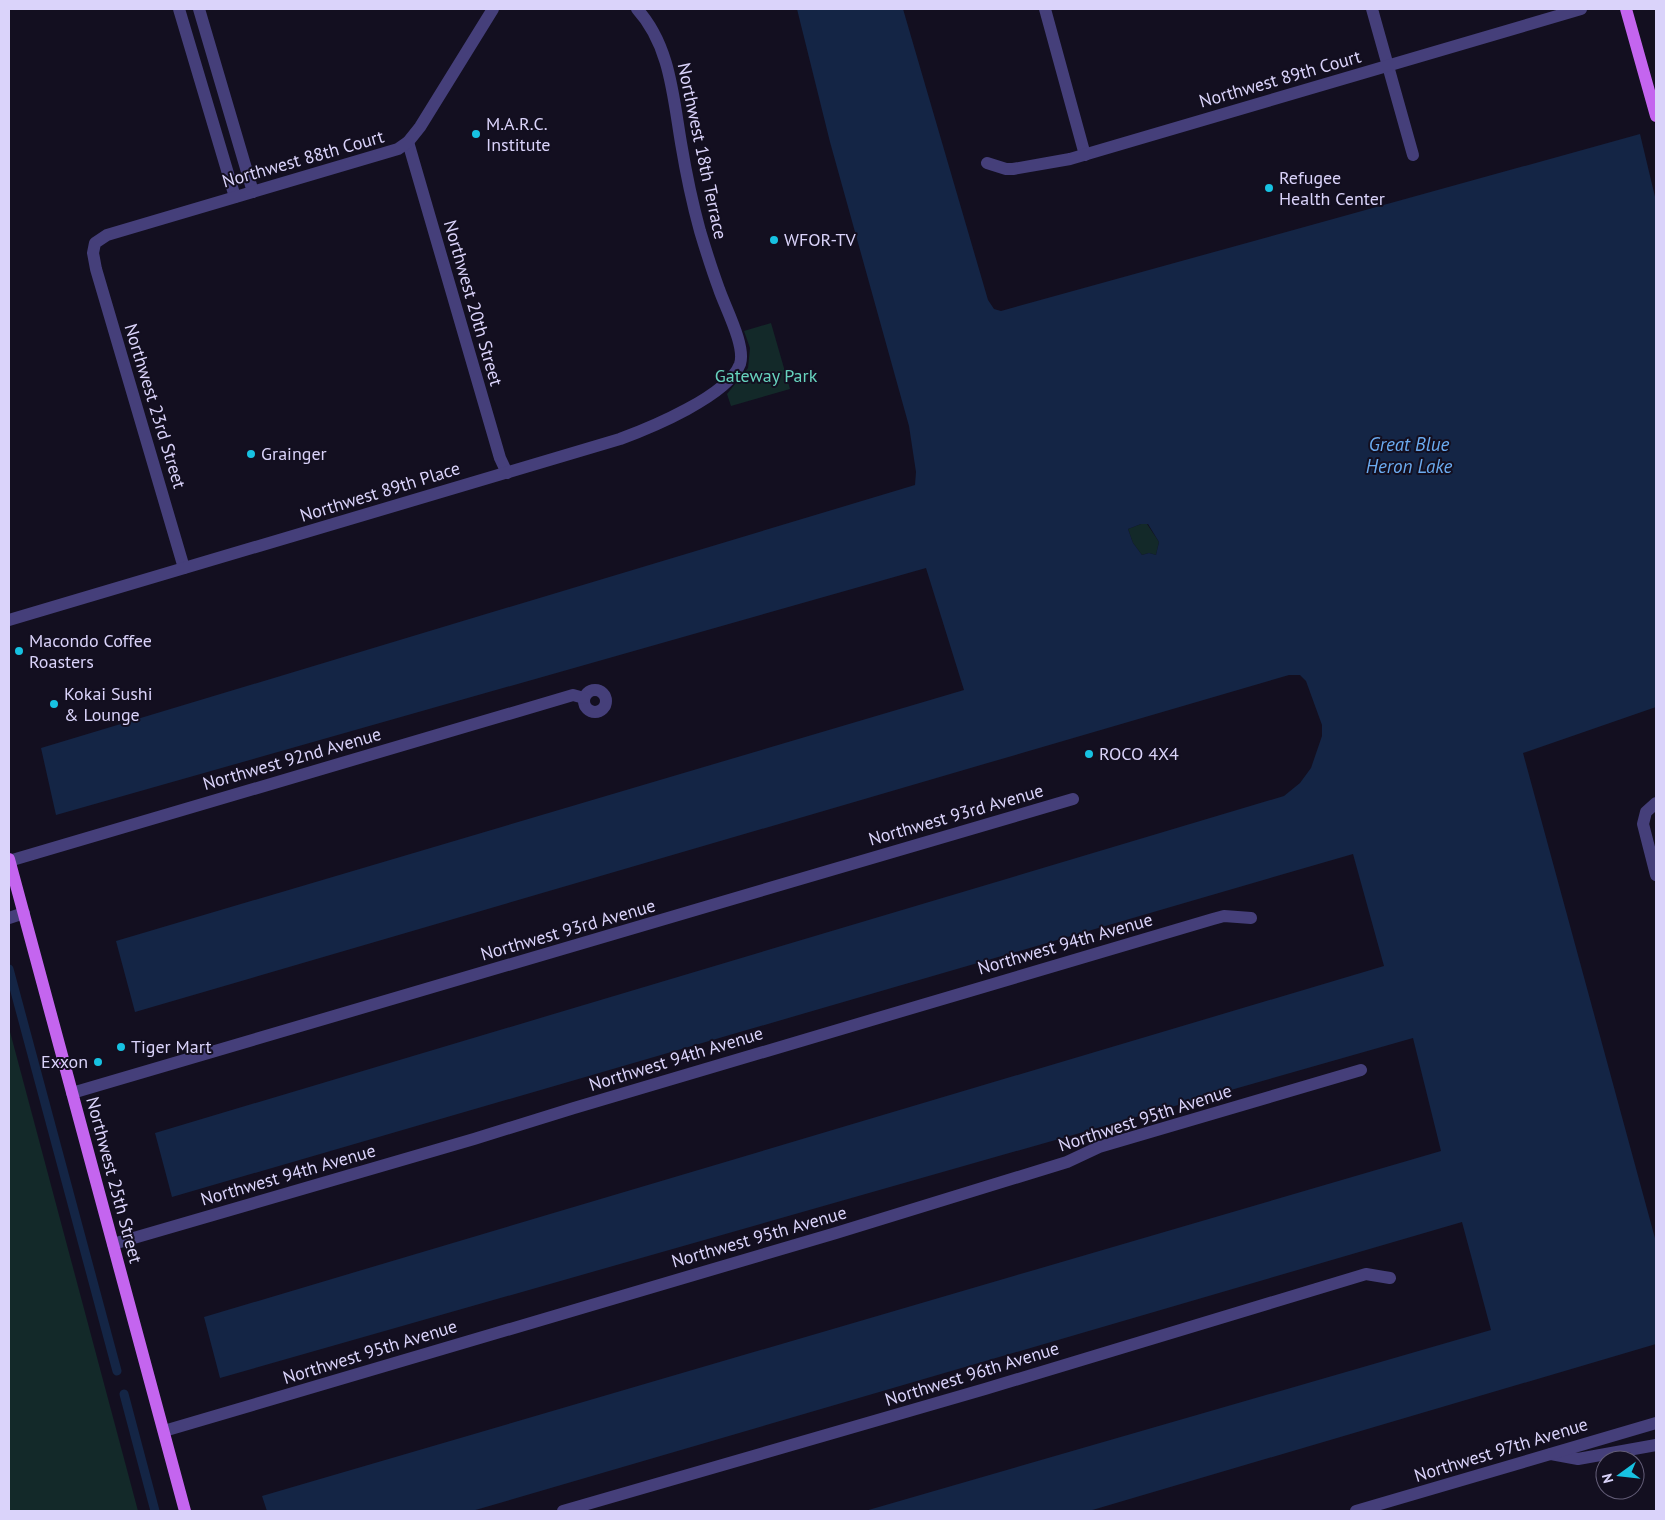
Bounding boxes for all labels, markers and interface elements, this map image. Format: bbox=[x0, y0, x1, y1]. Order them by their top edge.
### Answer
street label: Northwest 89th Court bbox=[1196, 44, 1363, 113]
street label: Northwest 18th Terrace bbox=[673, 61, 732, 241]
place label: M.A.R.C. Institute bbox=[486, 112, 550, 156]
street label: Northwest 88th Court bbox=[219, 124, 386, 193]
marker: M.A.R.C. Institute bbox=[470, 128, 482, 140]
place label: Refugee Health Center bbox=[1279, 166, 1385, 210]
marker: Refugee Health Center bbox=[1263, 182, 1275, 194]
street label: Northwest 20th Street bbox=[439, 217, 508, 388]
place label: WFOR-TV bbox=[784, 228, 856, 251]
marker: WFOR-TV bbox=[768, 234, 780, 246]
street label: Northwest 23rd Street bbox=[119, 321, 192, 491]
park label: Gateway Park bbox=[715, 364, 818, 387]
water label: Great Blue Heron Lake bbox=[1366, 432, 1452, 478]
place label: Grainger bbox=[261, 442, 327, 465]
marker: Grainger bbox=[245, 448, 257, 460]
street label: Northwest 89th Place bbox=[297, 456, 463, 527]
place label: Macondo Coffee Roasters bbox=[29, 629, 152, 673]
marker: Macondo Coffee Roasters bbox=[13, 645, 25, 657]
place label: Kokai Sushi & Lounge bbox=[64, 682, 152, 726]
marker: Kokai Sushi & Lounge bbox=[48, 698, 60, 710]
street label: Northwest 92nd Avenue bbox=[200, 722, 384, 795]
place label: ROCO 4X4 bbox=[1099, 742, 1179, 765]
marker: ROCO 4X4 bbox=[1083, 748, 1095, 760]
street label: Northwest 93rd Avenue bbox=[866, 779, 1046, 851]
street label: Northwest 93rd Avenue bbox=[478, 894, 658, 966]
street label: Northwest 94th Avenue bbox=[975, 908, 1155, 980]
street label: Northwest 94th Avenue bbox=[586, 1021, 766, 1096]
place label: Tiger Mart bbox=[131, 1035, 211, 1058]
marker: Tiger Mart bbox=[115, 1041, 127, 1053]
place label: Exxon bbox=[41, 1050, 88, 1073]
marker: Exxon bbox=[92, 1056, 104, 1068]
street label: Northwest 95th Avenue bbox=[1055, 1079, 1234, 1156]
street label: Northwest 25th Street bbox=[81, 1094, 148, 1266]
street label: Northwest 94th Avenue bbox=[198, 1139, 378, 1211]
street label: Northwest 95th Avenue bbox=[669, 1201, 849, 1273]
street label: Northwest 95th Avenue bbox=[280, 1314, 460, 1389]
street label: Northwest 96th Avenue bbox=[882, 1336, 1062, 1411]
street label: Northwest 97th Avenue bbox=[1411, 1412, 1591, 1487]
north arrow bbox=[1595, 1450, 1645, 1500]
text: N bbox=[1598, 1472, 1617, 1485]

